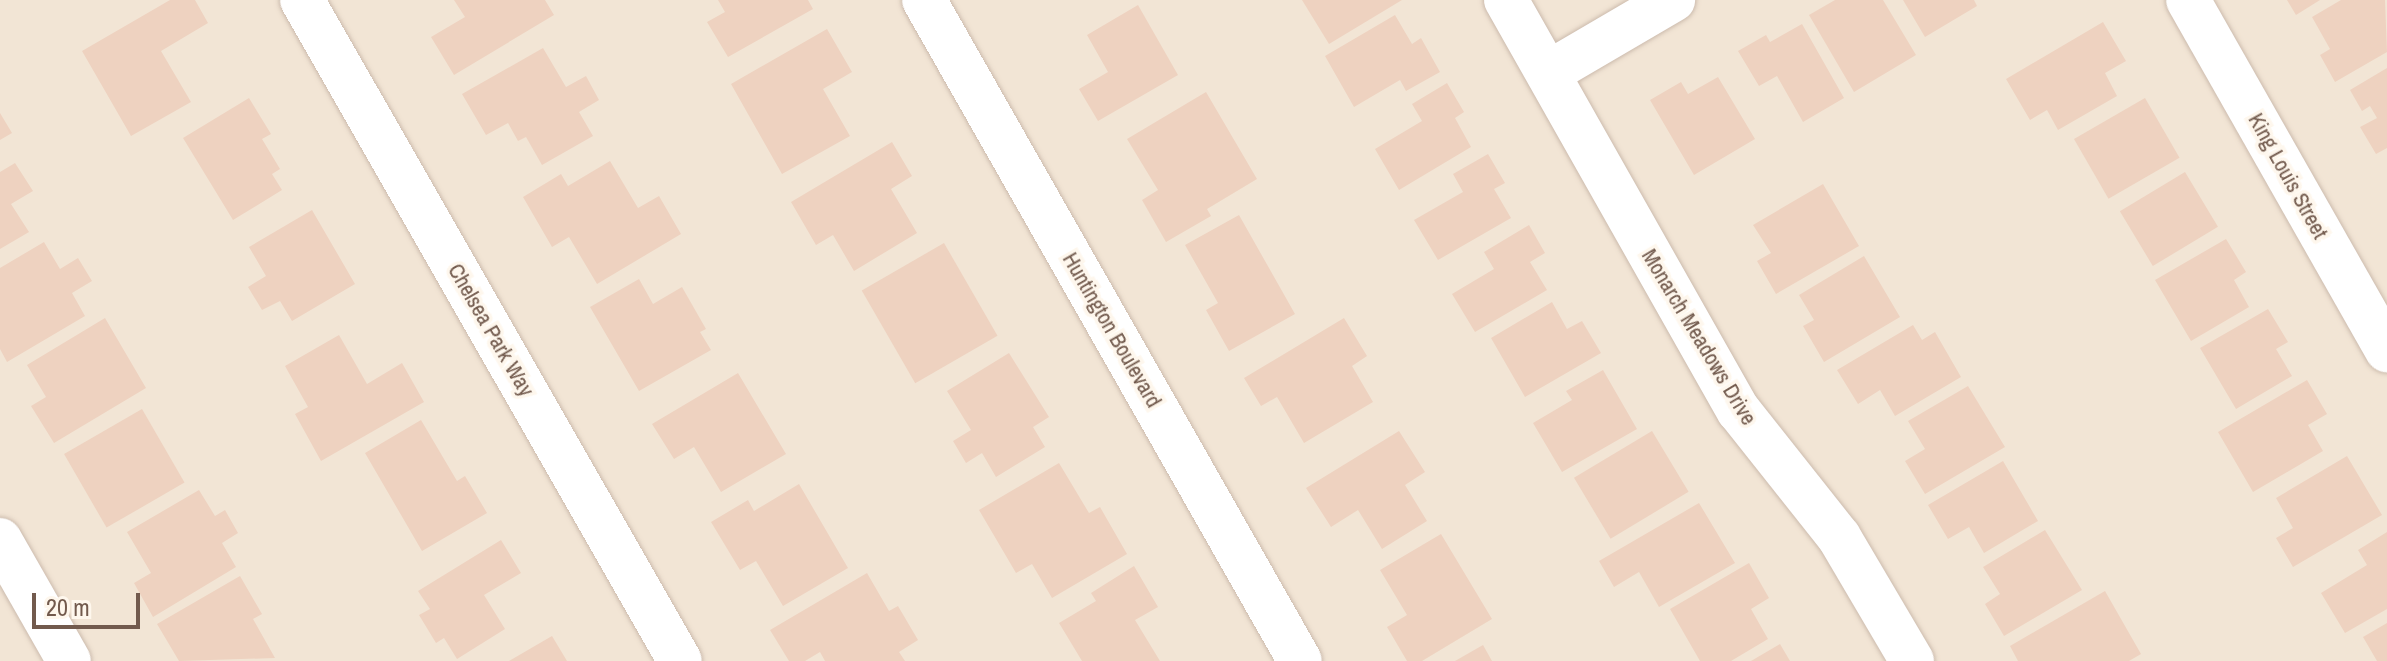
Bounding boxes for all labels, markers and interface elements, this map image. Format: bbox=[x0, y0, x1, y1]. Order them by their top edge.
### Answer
street label: King Louis Street bbox=[2243, 109, 2333, 243]
street label: Monarch Meadows Drive bbox=[1636, 244, 1762, 430]
street label: Huntington Boulevard bbox=[1057, 248, 1167, 412]
street label: Chelsea Park Way bbox=[442, 259, 540, 401]
scale bar bbox=[36, 577, 144, 627]
text: 20 m bbox=[46, 591, 90, 623]

